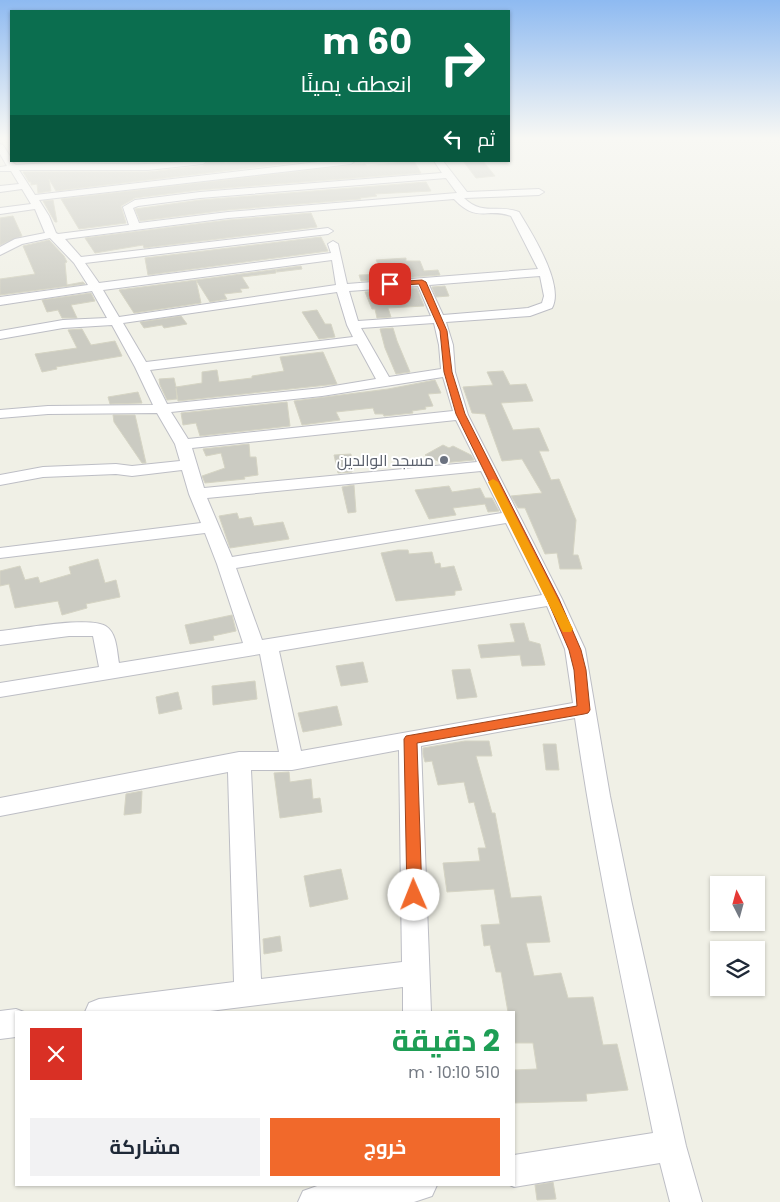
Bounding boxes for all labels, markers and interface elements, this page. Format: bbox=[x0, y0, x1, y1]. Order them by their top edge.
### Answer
text: 60 m bbox=[322, 17, 412, 66]
icon: right bbox=[430, 30, 495, 95]
text: انعطف يمينًا bbox=[301, 69, 412, 100]
icon: left bbox=[439, 125, 467, 153]
text: ثم bbox=[477, 126, 495, 153]
pin bbox=[369, 263, 411, 305]
icon: arrive bbox=[376, 270, 404, 298]
place label: مسجد الوالدين bbox=[337, 449, 434, 472]
marker: مسجد الوالدين bbox=[438, 454, 450, 466]
position arrow bbox=[387, 868, 439, 920]
north arrow bbox=[710, 876, 765, 931]
map controls bbox=[710, 876, 765, 996]
button: layers bbox=[710, 941, 765, 996]
text: 2 دقيقة bbox=[392, 1019, 500, 1062]
button: close bbox=[30, 1028, 82, 1080]
text: 510 m · 10:10 bbox=[408, 1061, 500, 1084]
button: مشاركة bbox=[30, 1118, 260, 1176]
button: خروج bbox=[270, 1118, 500, 1176]

